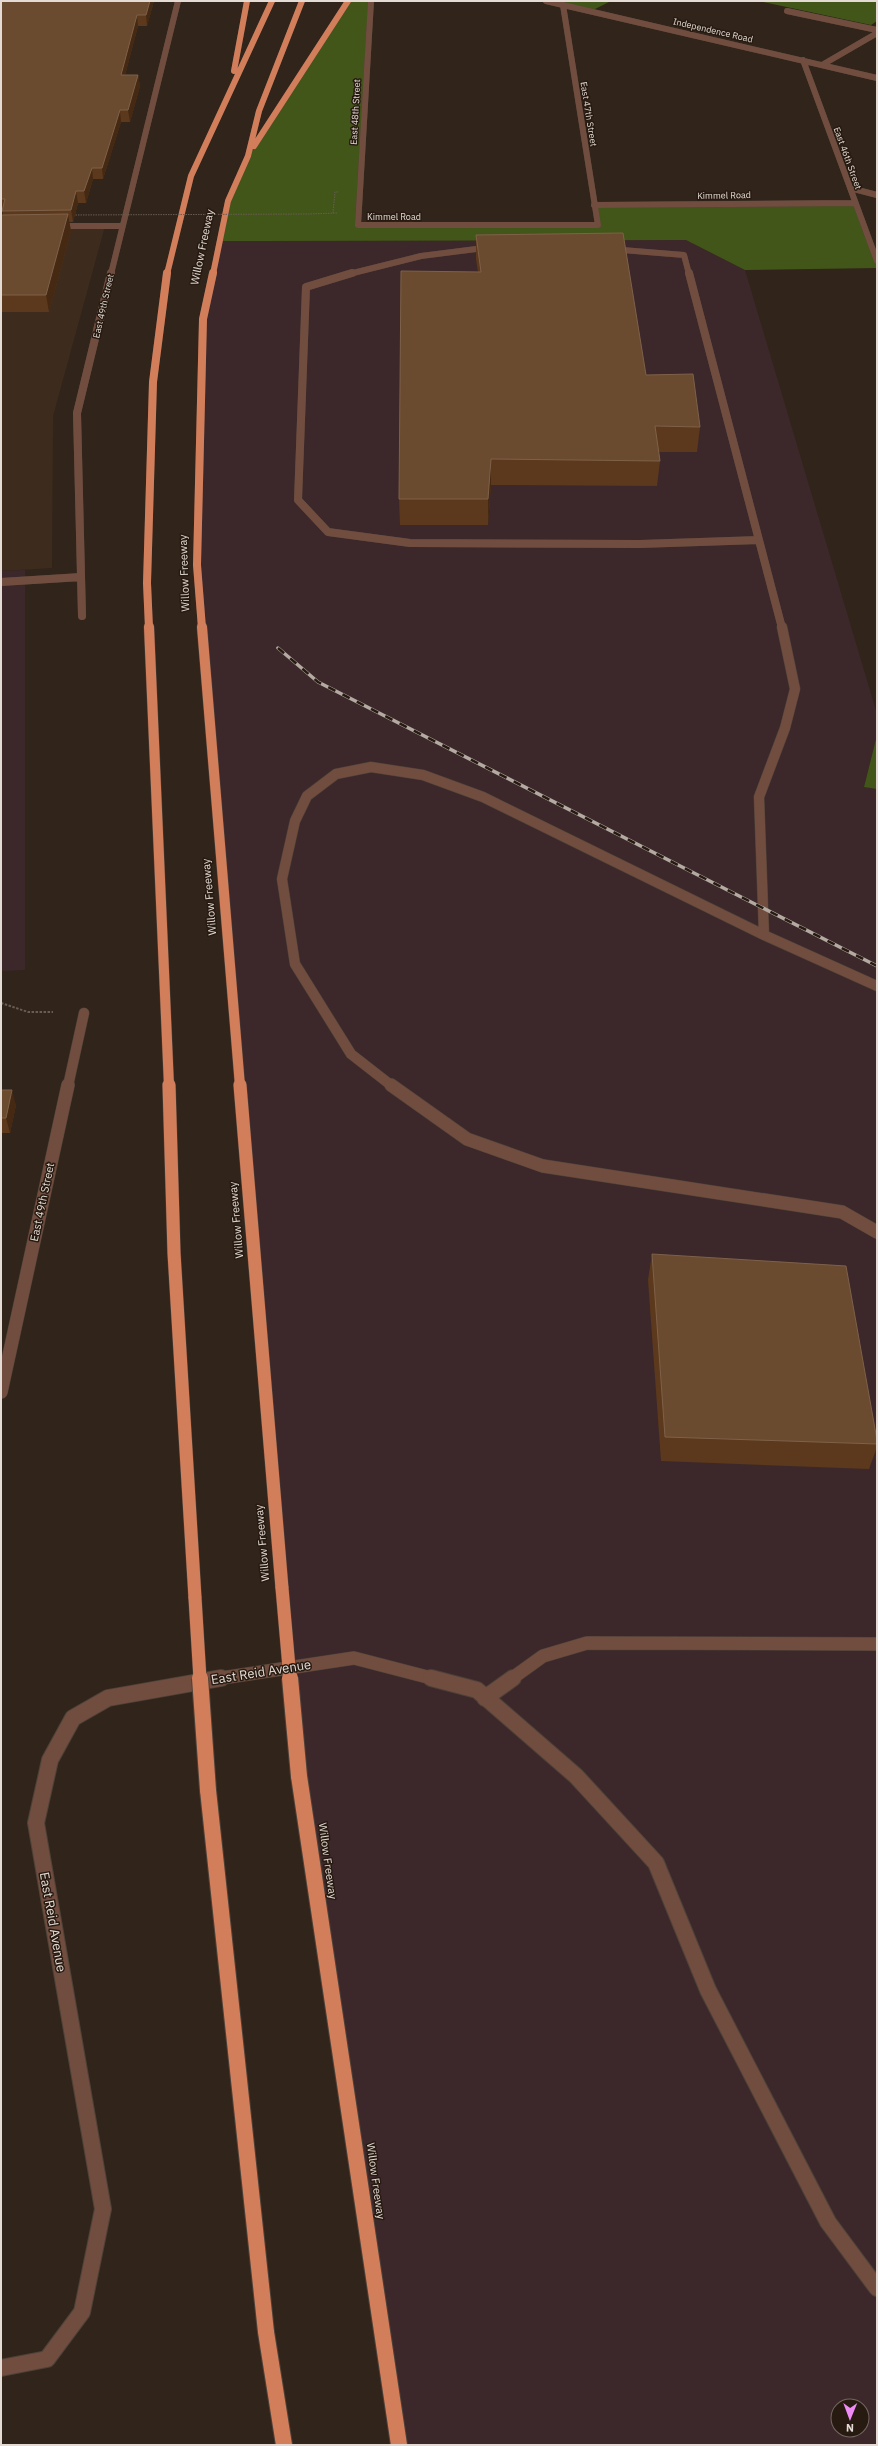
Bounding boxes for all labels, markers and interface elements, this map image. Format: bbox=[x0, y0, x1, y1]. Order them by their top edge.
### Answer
street label: Independence Road bbox=[672, 15, 754, 45]
street label: East 48th Street bbox=[348, 79, 362, 145]
street label: East 47th Street bbox=[578, 81, 600, 147]
street label: East 46th Street bbox=[832, 125, 864, 191]
street label: Kimmel Road bbox=[697, 189, 751, 201]
street label: Willow Freeway bbox=[187, 207, 217, 286]
street label: Kimmel Road bbox=[367, 211, 421, 222]
street label: East 49th Street bbox=[90, 273, 116, 339]
street label: Willow Freeway bbox=[176, 534, 192, 612]
street label: Willow Freeway bbox=[199, 857, 219, 936]
street label: East 49th Street bbox=[27, 1161, 57, 1243]
street label: Willow Freeway bbox=[226, 1180, 246, 1259]
street label: Willow Freeway bbox=[252, 1503, 272, 1582]
street label: East Reid Avenue bbox=[210, 1656, 312, 1688]
street label: Willow Freeway bbox=[316, 1822, 340, 1901]
street label: East Reid Avenue bbox=[36, 1871, 70, 1973]
street label: Willow Freeway bbox=[364, 2142, 388, 2221]
north arrow bbox=[830, 2398, 870, 2438]
text: N bbox=[846, 2421, 854, 2435]

